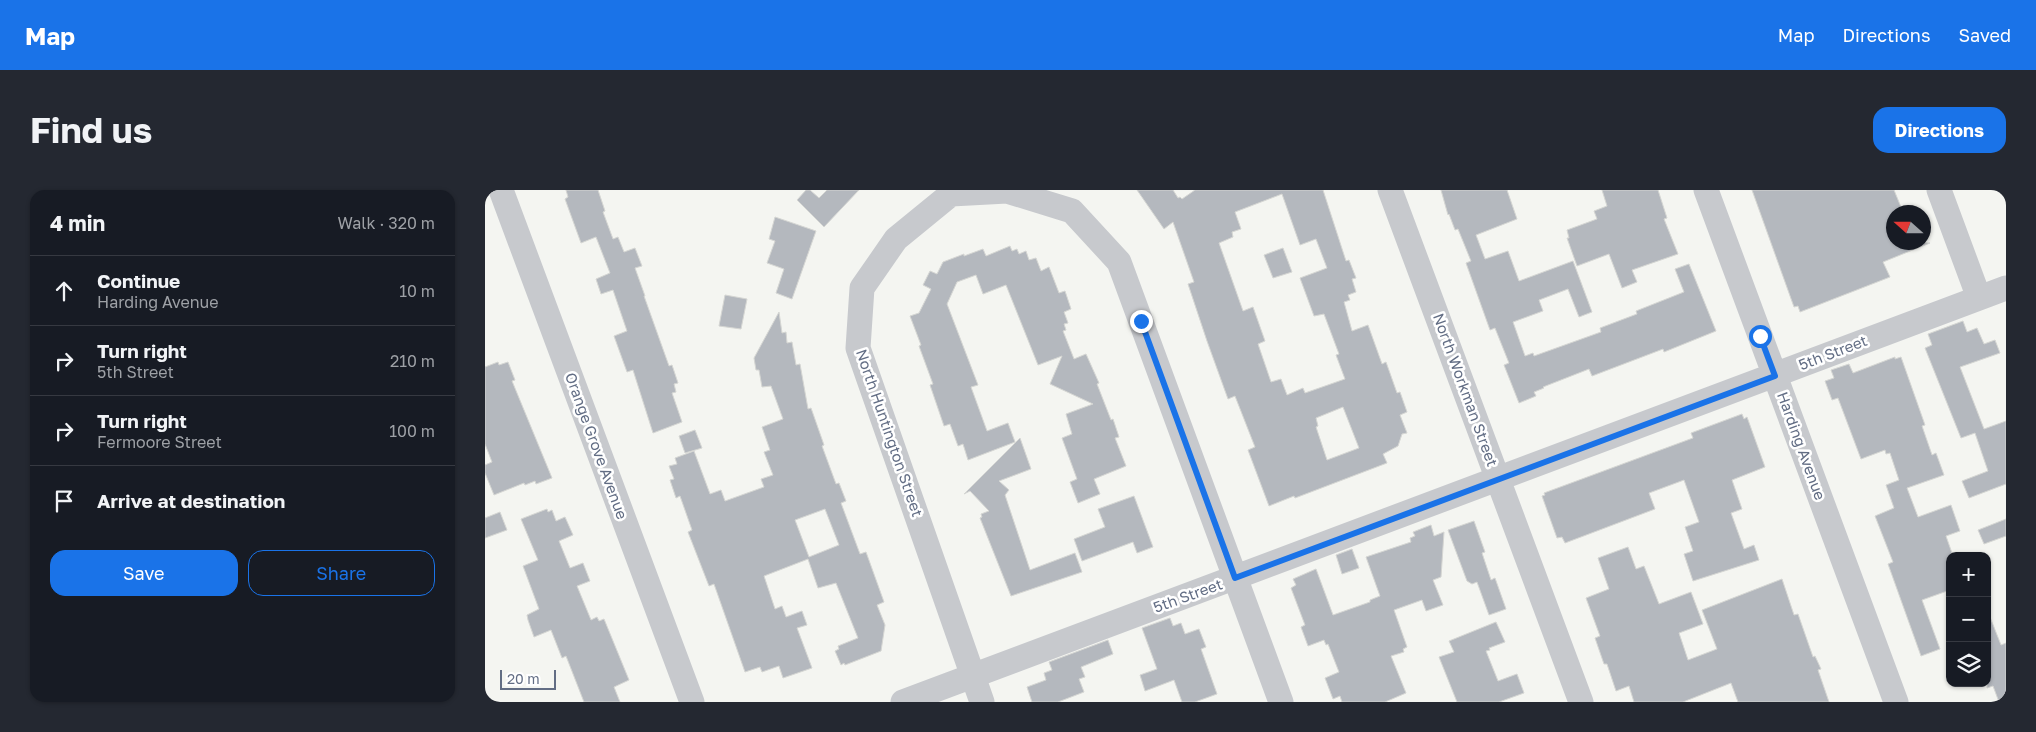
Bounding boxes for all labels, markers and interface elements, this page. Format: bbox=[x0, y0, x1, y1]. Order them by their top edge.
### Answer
text: Map bbox=[25, 21, 75, 50]
text: Map bbox=[1778, 24, 1814, 46]
text: Directions bbox=[1842, 24, 1930, 46]
text: Saved bbox=[1958, 24, 2011, 46]
button: Directions bbox=[1873, 107, 2006, 153]
text: Find us bbox=[30, 109, 152, 151]
north arrow bbox=[1886, 205, 1931, 250]
text: 4 min bbox=[50, 210, 105, 236]
text: Walk · 320 m bbox=[338, 213, 435, 233]
text: Continue bbox=[97, 269, 180, 292]
icon: ahead bbox=[50, 277, 78, 305]
text: 10 m bbox=[399, 281, 435, 301]
text: Harding Avenue bbox=[97, 292, 219, 312]
route end bbox=[1130, 310, 1153, 333]
street label: North Workman Street bbox=[1430, 311, 1502, 469]
route start bbox=[1749, 325, 1772, 348]
street label: 5th Street bbox=[1796, 331, 1870, 373]
text: Turn right bbox=[97, 339, 187, 362]
icon: right bbox=[50, 347, 78, 375]
street label: North Huntington Street bbox=[853, 347, 927, 519]
text: 210 m bbox=[390, 351, 435, 371]
text: 5th Street bbox=[97, 362, 174, 382]
street label: Orange Grove Avenue bbox=[562, 370, 632, 522]
street label: Harding Avenue bbox=[1774, 389, 1830, 503]
text: Turn right bbox=[97, 409, 187, 432]
icon: right bbox=[50, 417, 78, 445]
text: 100 m bbox=[389, 421, 435, 441]
text: Fermoore Street bbox=[97, 432, 222, 452]
icon: arrive bbox=[50, 487, 78, 515]
text: Arrive at destination bbox=[97, 489, 285, 512]
button: Save bbox=[50, 550, 238, 596]
button: Share bbox=[248, 550, 435, 596]
map controls bbox=[1946, 552, 1991, 687]
button: + bbox=[1946, 552, 1991, 597]
street label: 5th Street bbox=[1151, 574, 1225, 616]
button: − bbox=[1946, 597, 1991, 642]
button: layers bbox=[1946, 642, 1991, 687]
scale bar bbox=[500, 667, 556, 690]
text: 20 m bbox=[507, 670, 540, 687]

